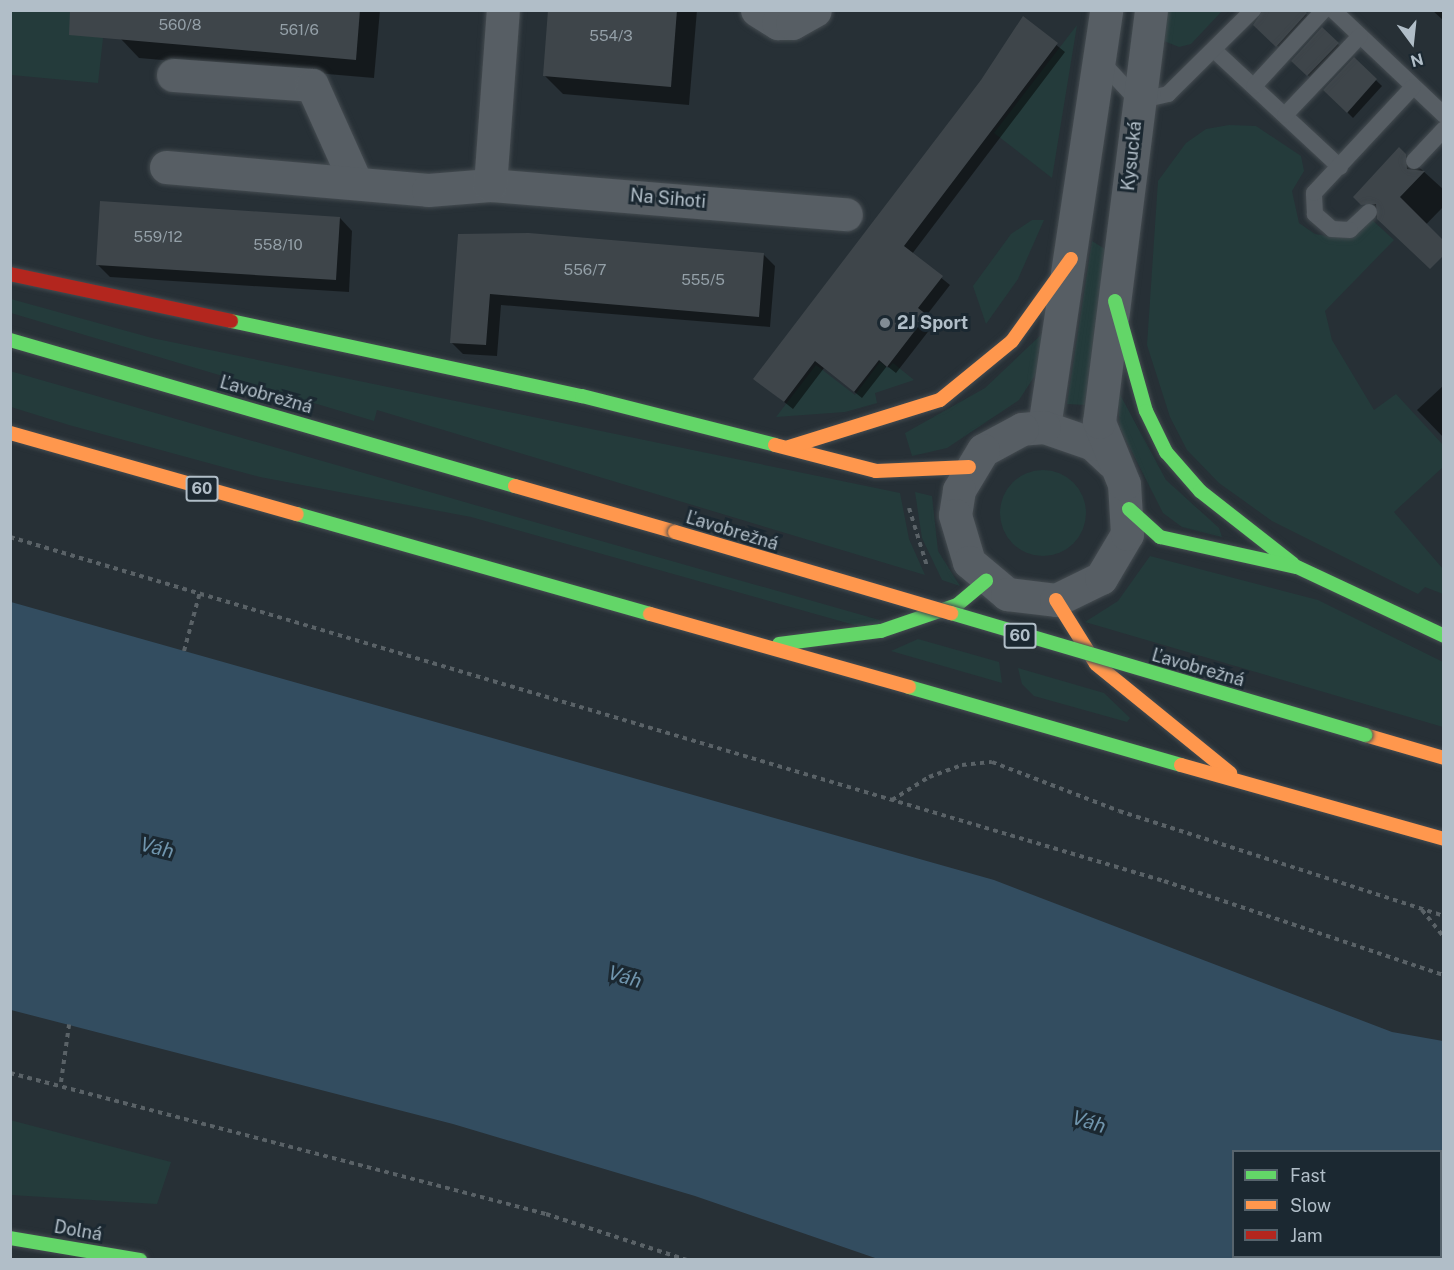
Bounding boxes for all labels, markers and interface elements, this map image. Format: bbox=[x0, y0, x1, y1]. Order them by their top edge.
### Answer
north arrow bbox=[1382, 12, 1442, 72]
house number: 560/8 bbox=[159, 16, 201, 34]
house number: 561/6 bbox=[279, 21, 319, 39]
house number: 554/3 bbox=[589, 27, 633, 45]
text: N bbox=[1408, 49, 1425, 71]
street label: Kysucká bbox=[1118, 120, 1146, 192]
street label: Na Sihoti bbox=[629, 185, 707, 213]
house number: 559/12 bbox=[134, 228, 182, 246]
house number: 558/10 bbox=[253, 236, 303, 254]
house number: 556/7 bbox=[564, 261, 606, 279]
house number: 555/5 bbox=[681, 271, 725, 289]
place label: 2J Sport bbox=[897, 312, 968, 334]
marker: 2J Sport bbox=[878, 316, 892, 330]
street label: Ľavobrežná bbox=[217, 371, 315, 419]
road number: 60 bbox=[186, 476, 218, 502]
street label: Ľavobrežná bbox=[683, 507, 781, 555]
road number: 60 bbox=[1004, 623, 1036, 649]
street label: Ľavobrežná bbox=[1149, 644, 1247, 692]
water label: Váh bbox=[138, 832, 176, 864]
water label: Váh bbox=[605, 961, 645, 993]
water label: Váh bbox=[1069, 1106, 1109, 1138]
legend bbox=[1232, 1150, 1442, 1258]
text: Fast bbox=[1290, 1165, 1326, 1186]
text: Slow bbox=[1290, 1195, 1331, 1216]
street label: Dolná bbox=[52, 1216, 104, 1246]
text: Jam bbox=[1290, 1225, 1323, 1246]

